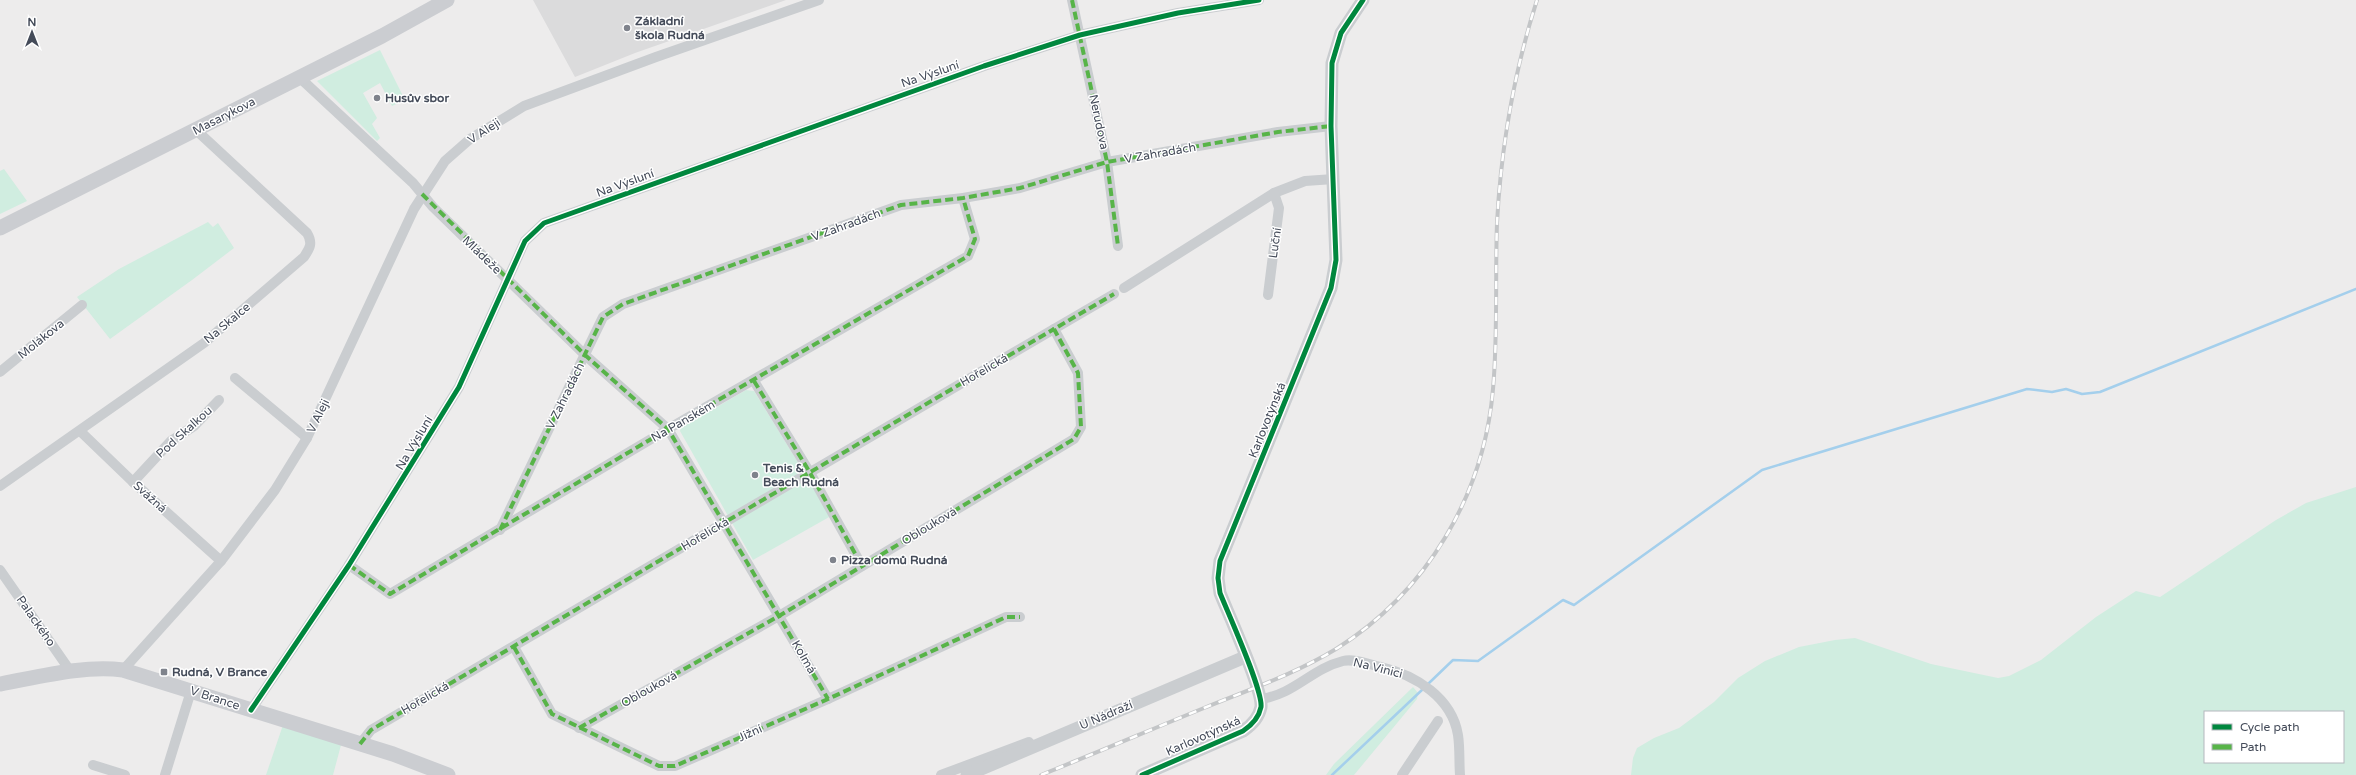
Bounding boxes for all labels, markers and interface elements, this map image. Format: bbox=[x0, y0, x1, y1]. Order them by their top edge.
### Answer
north arrow bbox=[12, 12, 52, 52]
place label: Základní škola Rudná bbox=[635, 14, 705, 42]
text: N bbox=[28, 16, 36, 29]
marker: Základní škola Rudná bbox=[622, 23, 632, 33]
street label: Na Výsluní bbox=[899, 58, 961, 90]
place label: Husův sbor bbox=[385, 91, 449, 105]
marker: Husův sbor bbox=[372, 93, 382, 103]
street label: Nerudova bbox=[1086, 93, 1112, 151]
street label: Masarykova bbox=[190, 94, 258, 138]
street label: V Aleji bbox=[465, 115, 503, 147]
street label: V Zahradách bbox=[1123, 140, 1197, 166]
street label: Na Výsluní bbox=[594, 166, 656, 200]
street label: V Zahradách bbox=[810, 206, 882, 244]
street label: Luční bbox=[1266, 227, 1284, 259]
street label: Mládeže bbox=[460, 233, 504, 277]
street label: Na Skalce bbox=[201, 299, 253, 346]
street label: Molákova bbox=[15, 316, 67, 362]
street label: Hořelická bbox=[958, 351, 1010, 389]
street label: V Zahradách bbox=[543, 360, 587, 432]
street label: Karlovotýnská bbox=[1245, 380, 1289, 460]
street label: V Aleji bbox=[304, 397, 332, 435]
street label: Na Panském bbox=[649, 397, 717, 445]
street label: Pod Skalkou bbox=[153, 403, 215, 461]
street label: Na Výsluní bbox=[392, 414, 436, 472]
place label: Tenis & Beach Rudná bbox=[762, 461, 839, 489]
marker: Tenis & Beach Rudná bbox=[750, 470, 760, 480]
street label: Svážná bbox=[130, 478, 170, 516]
street label: Oblouková bbox=[899, 504, 959, 548]
street label: Hořelická bbox=[679, 514, 731, 554]
place label: Pizza domů Rudná bbox=[841, 553, 948, 567]
marker: Pizza domů Rudná bbox=[828, 555, 838, 565]
street label: Palackého bbox=[14, 593, 58, 649]
street label: Kolmá bbox=[789, 638, 819, 676]
street label: Na Vinici bbox=[1352, 655, 1404, 681]
place label: Rudná, V Brance bbox=[172, 665, 267, 679]
marker: Rudná, V Brance bbox=[159, 667, 169, 677]
street label: Oblouková bbox=[619, 668, 679, 710]
street label: Hořelická bbox=[399, 679, 451, 717]
street label: V Brance bbox=[188, 683, 242, 713]
street label: U Nádraží bbox=[1077, 698, 1135, 732]
legend bbox=[2204, 711, 2344, 763]
street label: Karlovotýnská bbox=[1163, 713, 1243, 759]
text: Cycle path bbox=[2240, 720, 2299, 734]
street label: Jižní bbox=[736, 722, 764, 744]
text: Path bbox=[2240, 740, 2266, 754]

